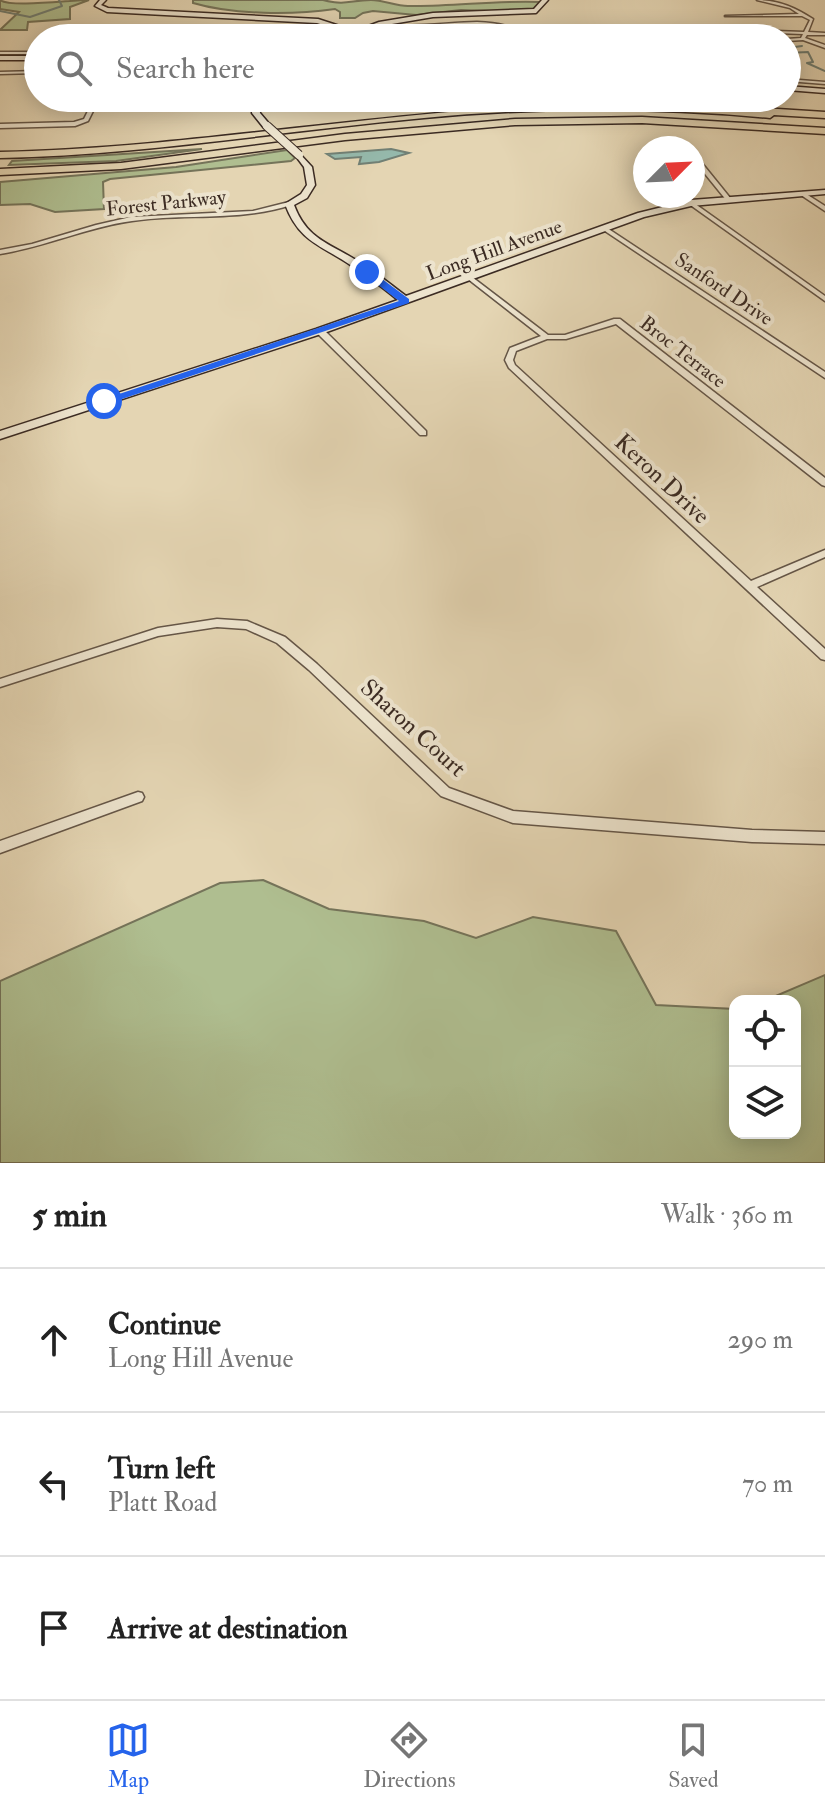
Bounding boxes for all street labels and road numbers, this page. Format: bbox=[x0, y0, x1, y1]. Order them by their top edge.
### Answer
street label: Forest Parkway bbox=[105, 184, 228, 222]
street label: Long Hill Avenue bbox=[423, 214, 565, 286]
street label: Sanford Drive bbox=[670, 247, 778, 331]
street label: Broc Terrace bbox=[635, 311, 731, 393]
street label: Keron Drive bbox=[608, 427, 716, 531]
street label: Sharon Court bbox=[354, 672, 473, 784]

